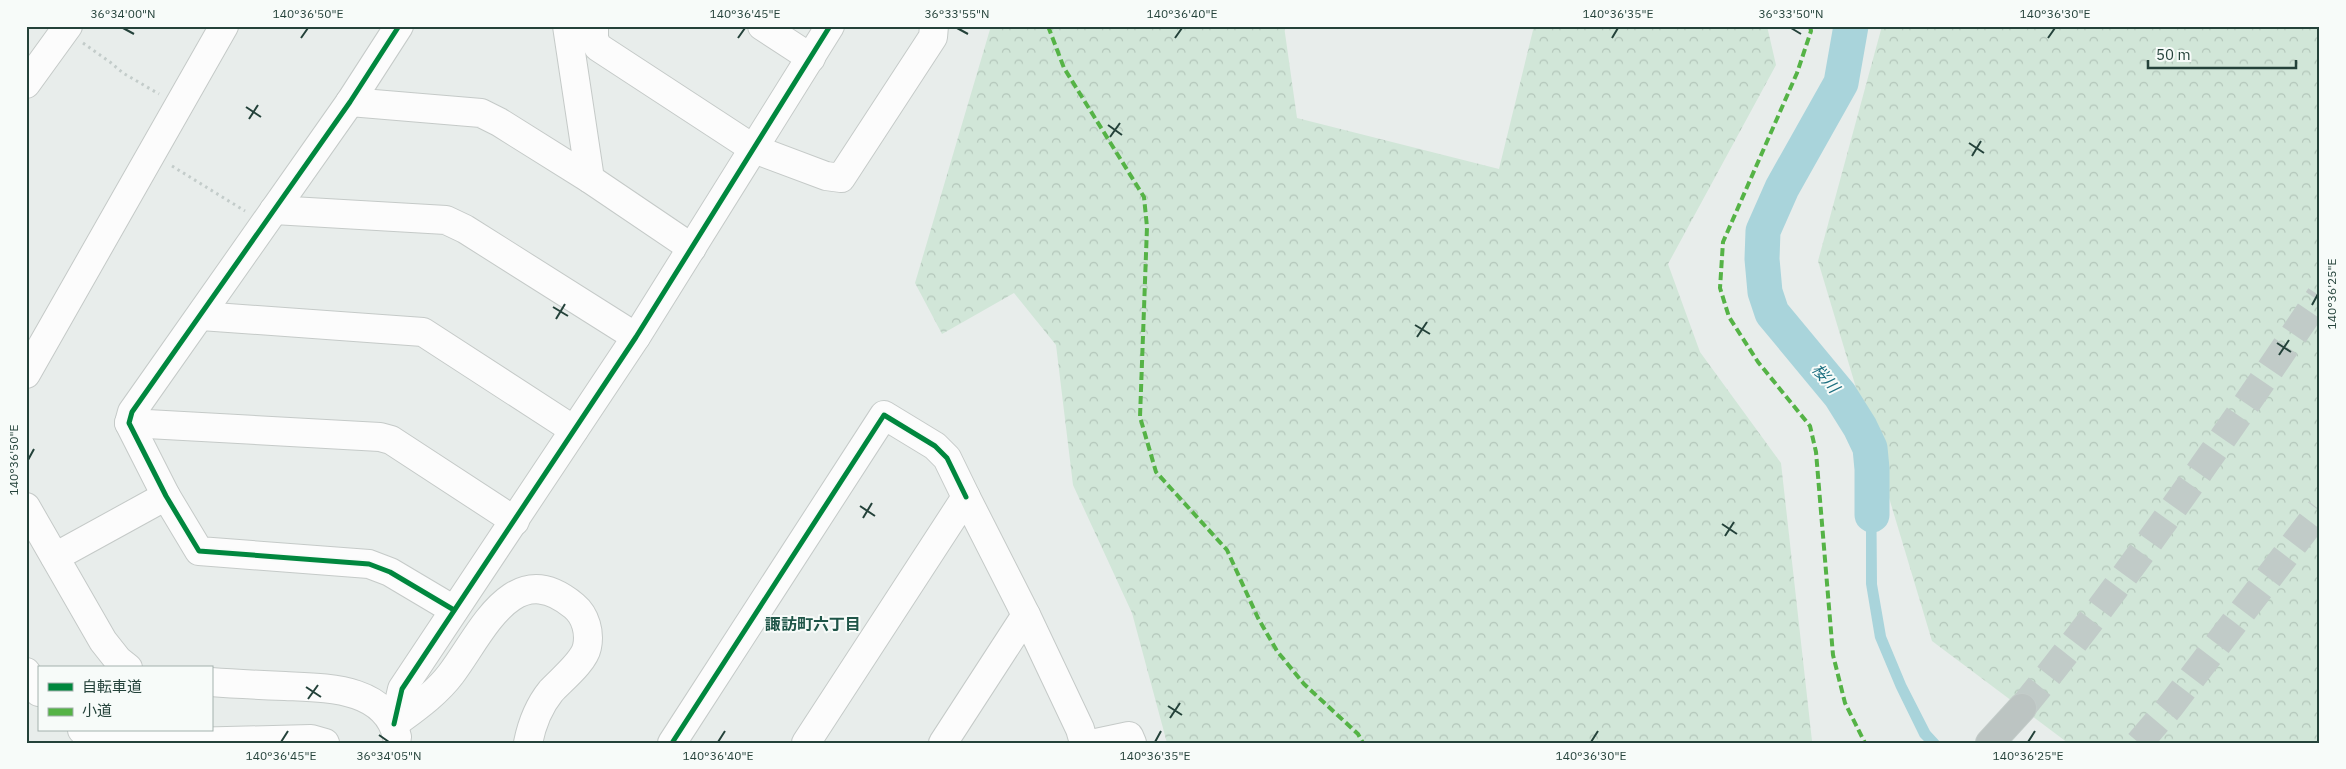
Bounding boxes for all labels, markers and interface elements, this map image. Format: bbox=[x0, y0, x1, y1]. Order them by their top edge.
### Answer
text: 36°34'00"N bbox=[90, 6, 156, 21]
text: 140°36'50"E bbox=[273, 6, 343, 21]
text: 140°36'45"E bbox=[710, 6, 780, 21]
text: 36°33'55"N bbox=[924, 6, 990, 21]
text: 140°36'40"E bbox=[1147, 6, 1217, 21]
text: 140°36'35"E bbox=[1583, 6, 1653, 21]
text: 36°33'50"N bbox=[1758, 6, 1824, 21]
text: 140°36'30"E bbox=[2020, 6, 2090, 21]
scale bar bbox=[2148, 38, 2296, 70]
text: 50 m bbox=[2156, 45, 2191, 64]
text: 140°36'25"E bbox=[2324, 259, 2339, 329]
water label: 桜川 bbox=[1808, 359, 1845, 398]
text: 140°36'50"E bbox=[6, 425, 21, 495]
district label: 諏訪町六丁目 bbox=[765, 614, 861, 634]
legend bbox=[38, 666, 212, 732]
text: 自転車道 bbox=[82, 677, 142, 696]
text: 小道 bbox=[82, 701, 112, 720]
text: 140°36'45"E bbox=[246, 748, 316, 763]
text: 36°34'05"N bbox=[356, 748, 422, 763]
text: 140°36'40"E bbox=[683, 748, 753, 763]
text: 140°36'35"E bbox=[1120, 748, 1190, 763]
text: 140°36'30"E bbox=[1556, 748, 1626, 763]
text: 140°36'25"E bbox=[1993, 748, 2063, 763]

